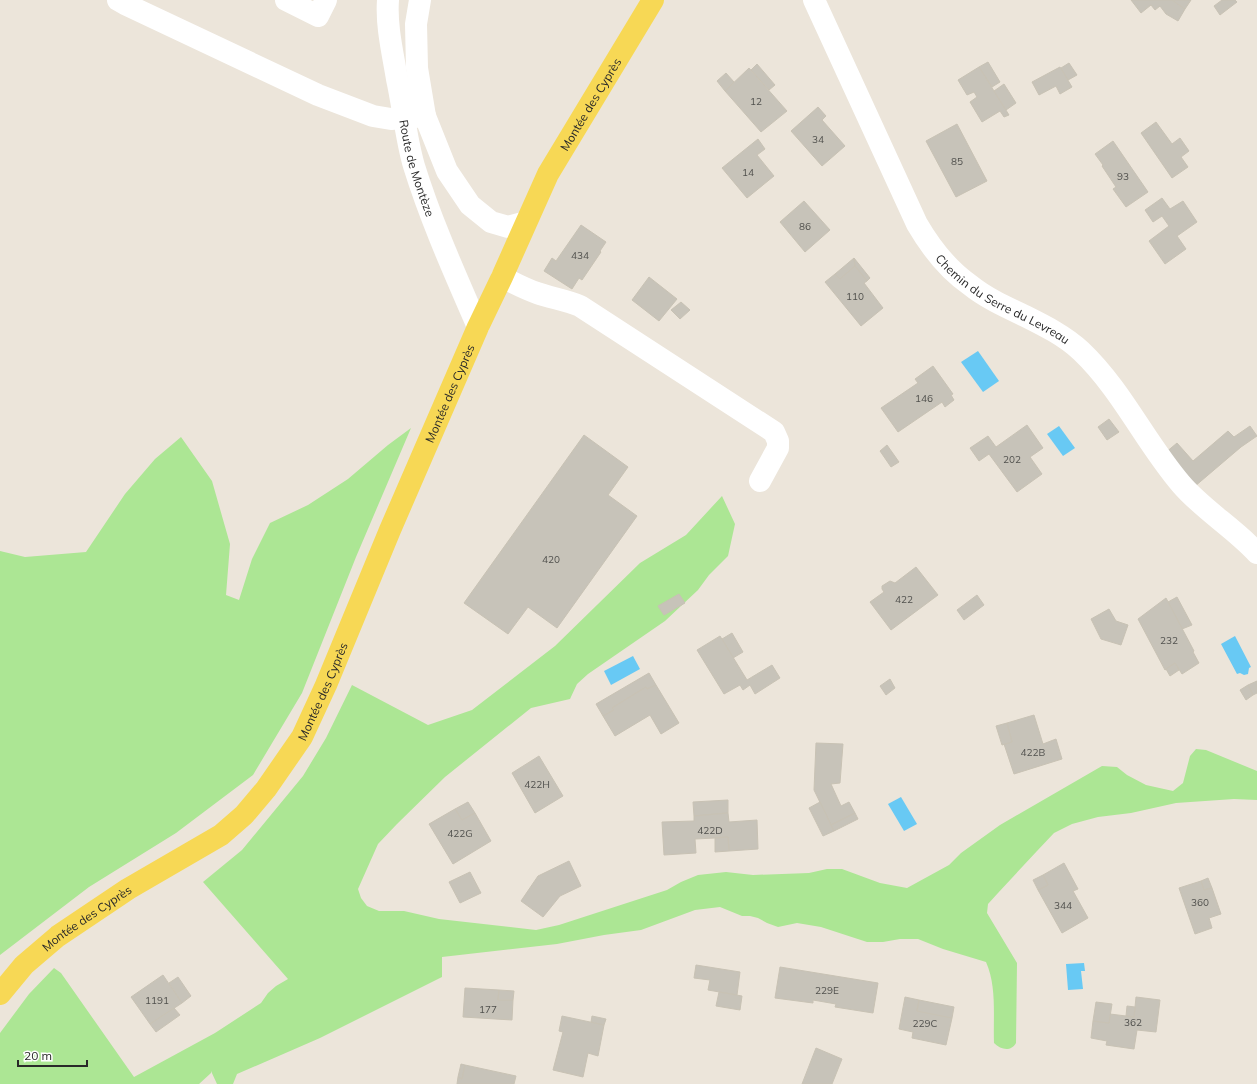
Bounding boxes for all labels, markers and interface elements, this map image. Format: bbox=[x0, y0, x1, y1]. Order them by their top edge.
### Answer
street label: Montée des Cyprès bbox=[556, 55, 624, 153]
house number: 12 bbox=[750, 95, 762, 108]
street label: Route de Montèze bbox=[397, 118, 438, 218]
house number: 34 bbox=[812, 133, 824, 146]
house number: 85 bbox=[951, 155, 963, 168]
house number: 14 bbox=[742, 166, 754, 179]
house number: 93 bbox=[1117, 170, 1129, 183]
house number: 86 bbox=[799, 220, 811, 233]
house number: 434 bbox=[571, 249, 589, 262]
street label: Chemin du Serre du Levreau bbox=[933, 251, 1073, 347]
house number: 110 bbox=[846, 290, 864, 303]
street label: Montée des Cyprès bbox=[421, 342, 477, 445]
house number: 146 bbox=[915, 392, 933, 405]
house number: 202 bbox=[1003, 453, 1021, 466]
house number: 420 bbox=[542, 553, 560, 566]
house number: 422 bbox=[895, 593, 913, 606]
house number: 232 bbox=[1160, 634, 1178, 647]
street label: Montée des Cyprès bbox=[294, 640, 350, 743]
house number: 422B bbox=[1021, 746, 1046, 759]
house number: 422H bbox=[524, 778, 550, 791]
house number: 422D bbox=[697, 824, 723, 837]
house number: 422G bbox=[447, 827, 473, 840]
street label: Montée des Cyprès bbox=[39, 882, 134, 954]
house number: 360 bbox=[1191, 896, 1209, 909]
house number: 344 bbox=[1054, 899, 1072, 912]
house number: 229E bbox=[815, 984, 839, 997]
house number: 1191 bbox=[145, 994, 169, 1007]
house number: 177 bbox=[479, 1003, 497, 1016]
house number: 362 bbox=[1124, 1016, 1142, 1029]
house number: 229C bbox=[913, 1017, 938, 1030]
scale bar bbox=[18, 1042, 87, 1068]
text: 20 m bbox=[24, 1048, 52, 1063]

